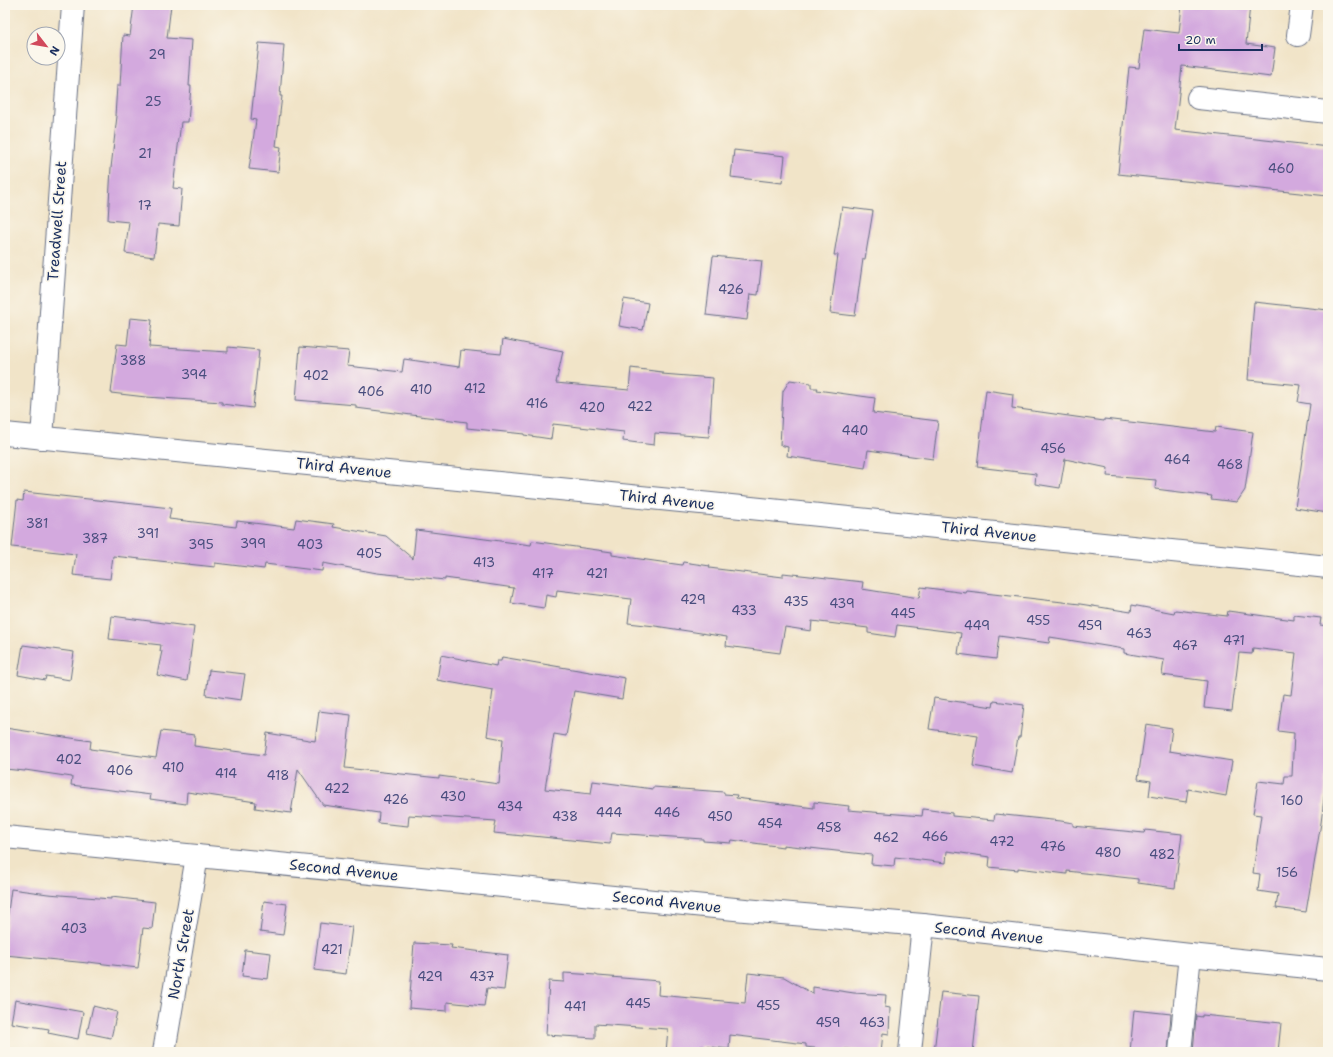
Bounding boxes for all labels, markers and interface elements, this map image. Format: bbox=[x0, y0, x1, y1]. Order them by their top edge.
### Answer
north arrow bbox=[26, 26, 66, 66]
scale bar bbox=[1179, 26, 1262, 52]
text: 20 m bbox=[1185, 32, 1216, 48]
text: N bbox=[45, 43, 63, 59]
house number: 29 bbox=[148, 46, 166, 63]
house number: 25 bbox=[145, 93, 161, 110]
house number: 21 bbox=[138, 145, 152, 162]
street label: Treadwell Street bbox=[43, 160, 71, 282]
house number: 460 bbox=[1268, 160, 1294, 177]
house number: 17 bbox=[138, 197, 152, 214]
house number: 426 bbox=[718, 281, 744, 298]
house number: 388 bbox=[120, 352, 146, 369]
house number: 394 bbox=[181, 366, 207, 383]
house number: 402 bbox=[303, 367, 329, 384]
house number: 412 bbox=[464, 380, 486, 397]
house number: 410 bbox=[410, 381, 432, 398]
house number: 406 bbox=[358, 383, 384, 400]
house number: 416 bbox=[526, 395, 548, 412]
house number: 422 bbox=[627, 398, 653, 415]
house number: 420 bbox=[579, 399, 605, 416]
house number: 440 bbox=[842, 422, 868, 439]
house number: 456 bbox=[1040, 440, 1066, 457]
house number: 464 bbox=[1164, 451, 1190, 468]
street label: Third Avenue bbox=[295, 453, 393, 483]
house number: 468 bbox=[1217, 456, 1243, 473]
street label: Third Avenue bbox=[618, 485, 716, 515]
house number: 381 bbox=[26, 515, 48, 532]
street label: Third Avenue bbox=[940, 517, 1038, 547]
house number: 391 bbox=[137, 525, 159, 542]
house number: 387 bbox=[82, 530, 108, 547]
house number: 399 bbox=[240, 535, 266, 552]
house number: 395 bbox=[188, 536, 214, 553]
house number: 403 bbox=[297, 536, 323, 553]
house number: 405 bbox=[356, 545, 382, 562]
house number: 413 bbox=[473, 554, 495, 571]
house number: 417 bbox=[532, 565, 554, 582]
house number: 421 bbox=[586, 565, 608, 582]
house number: 429 bbox=[680, 591, 706, 608]
house number: 435 bbox=[784, 593, 808, 610]
house number: 439 bbox=[829, 595, 855, 612]
house number: 433 bbox=[731, 602, 757, 619]
house number: 445 bbox=[890, 605, 916, 622]
house number: 455 bbox=[1026, 612, 1050, 629]
house number: 449 bbox=[964, 617, 990, 634]
house number: 459 bbox=[1077, 617, 1103, 634]
house number: 463 bbox=[1126, 625, 1152, 642]
house number: 471 bbox=[1223, 632, 1245, 649]
house number: 467 bbox=[1172, 637, 1198, 654]
house number: 402 bbox=[56, 751, 82, 768]
house number: 410 bbox=[162, 759, 184, 776]
house number: 406 bbox=[107, 762, 133, 779]
house number: 414 bbox=[215, 765, 237, 782]
house number: 418 bbox=[267, 767, 289, 784]
house number: 422 bbox=[324, 780, 350, 797]
house number: 430 bbox=[440, 788, 466, 805]
house number: 426 bbox=[383, 791, 409, 808]
house number: 160 bbox=[1281, 792, 1303, 809]
house number: 434 bbox=[497, 798, 523, 815]
house number: 444 bbox=[596, 804, 622, 821]
house number: 446 bbox=[654, 804, 680, 821]
house number: 438 bbox=[552, 808, 578, 825]
house number: 450 bbox=[707, 808, 733, 825]
house number: 454 bbox=[757, 815, 783, 832]
house number: 458 bbox=[816, 819, 842, 836]
house number: 466 bbox=[922, 828, 948, 845]
house number: 462 bbox=[873, 829, 899, 846]
house number: 472 bbox=[989, 833, 1015, 850]
house number: 476 bbox=[1040, 838, 1066, 855]
house number: 480 bbox=[1095, 844, 1121, 861]
house number: 482 bbox=[1149, 846, 1175, 863]
street label: Second Avenue bbox=[289, 854, 399, 886]
house number: 156 bbox=[1276, 864, 1298, 881]
street label: Second Avenue bbox=[612, 886, 722, 918]
street label: North Street bbox=[163, 907, 199, 1001]
street label: Second Avenue bbox=[934, 917, 1044, 949]
house number: 403 bbox=[61, 920, 87, 937]
house number: 421 bbox=[321, 941, 343, 958]
house number: 429 bbox=[417, 968, 443, 985]
house number: 437 bbox=[469, 968, 495, 985]
house number: 445 bbox=[625, 995, 651, 1012]
house number: 455 bbox=[756, 997, 780, 1014]
house number: 441 bbox=[564, 998, 586, 1015]
house number: 459 bbox=[815, 1014, 841, 1031]
house number: 463 bbox=[859, 1014, 885, 1031]

